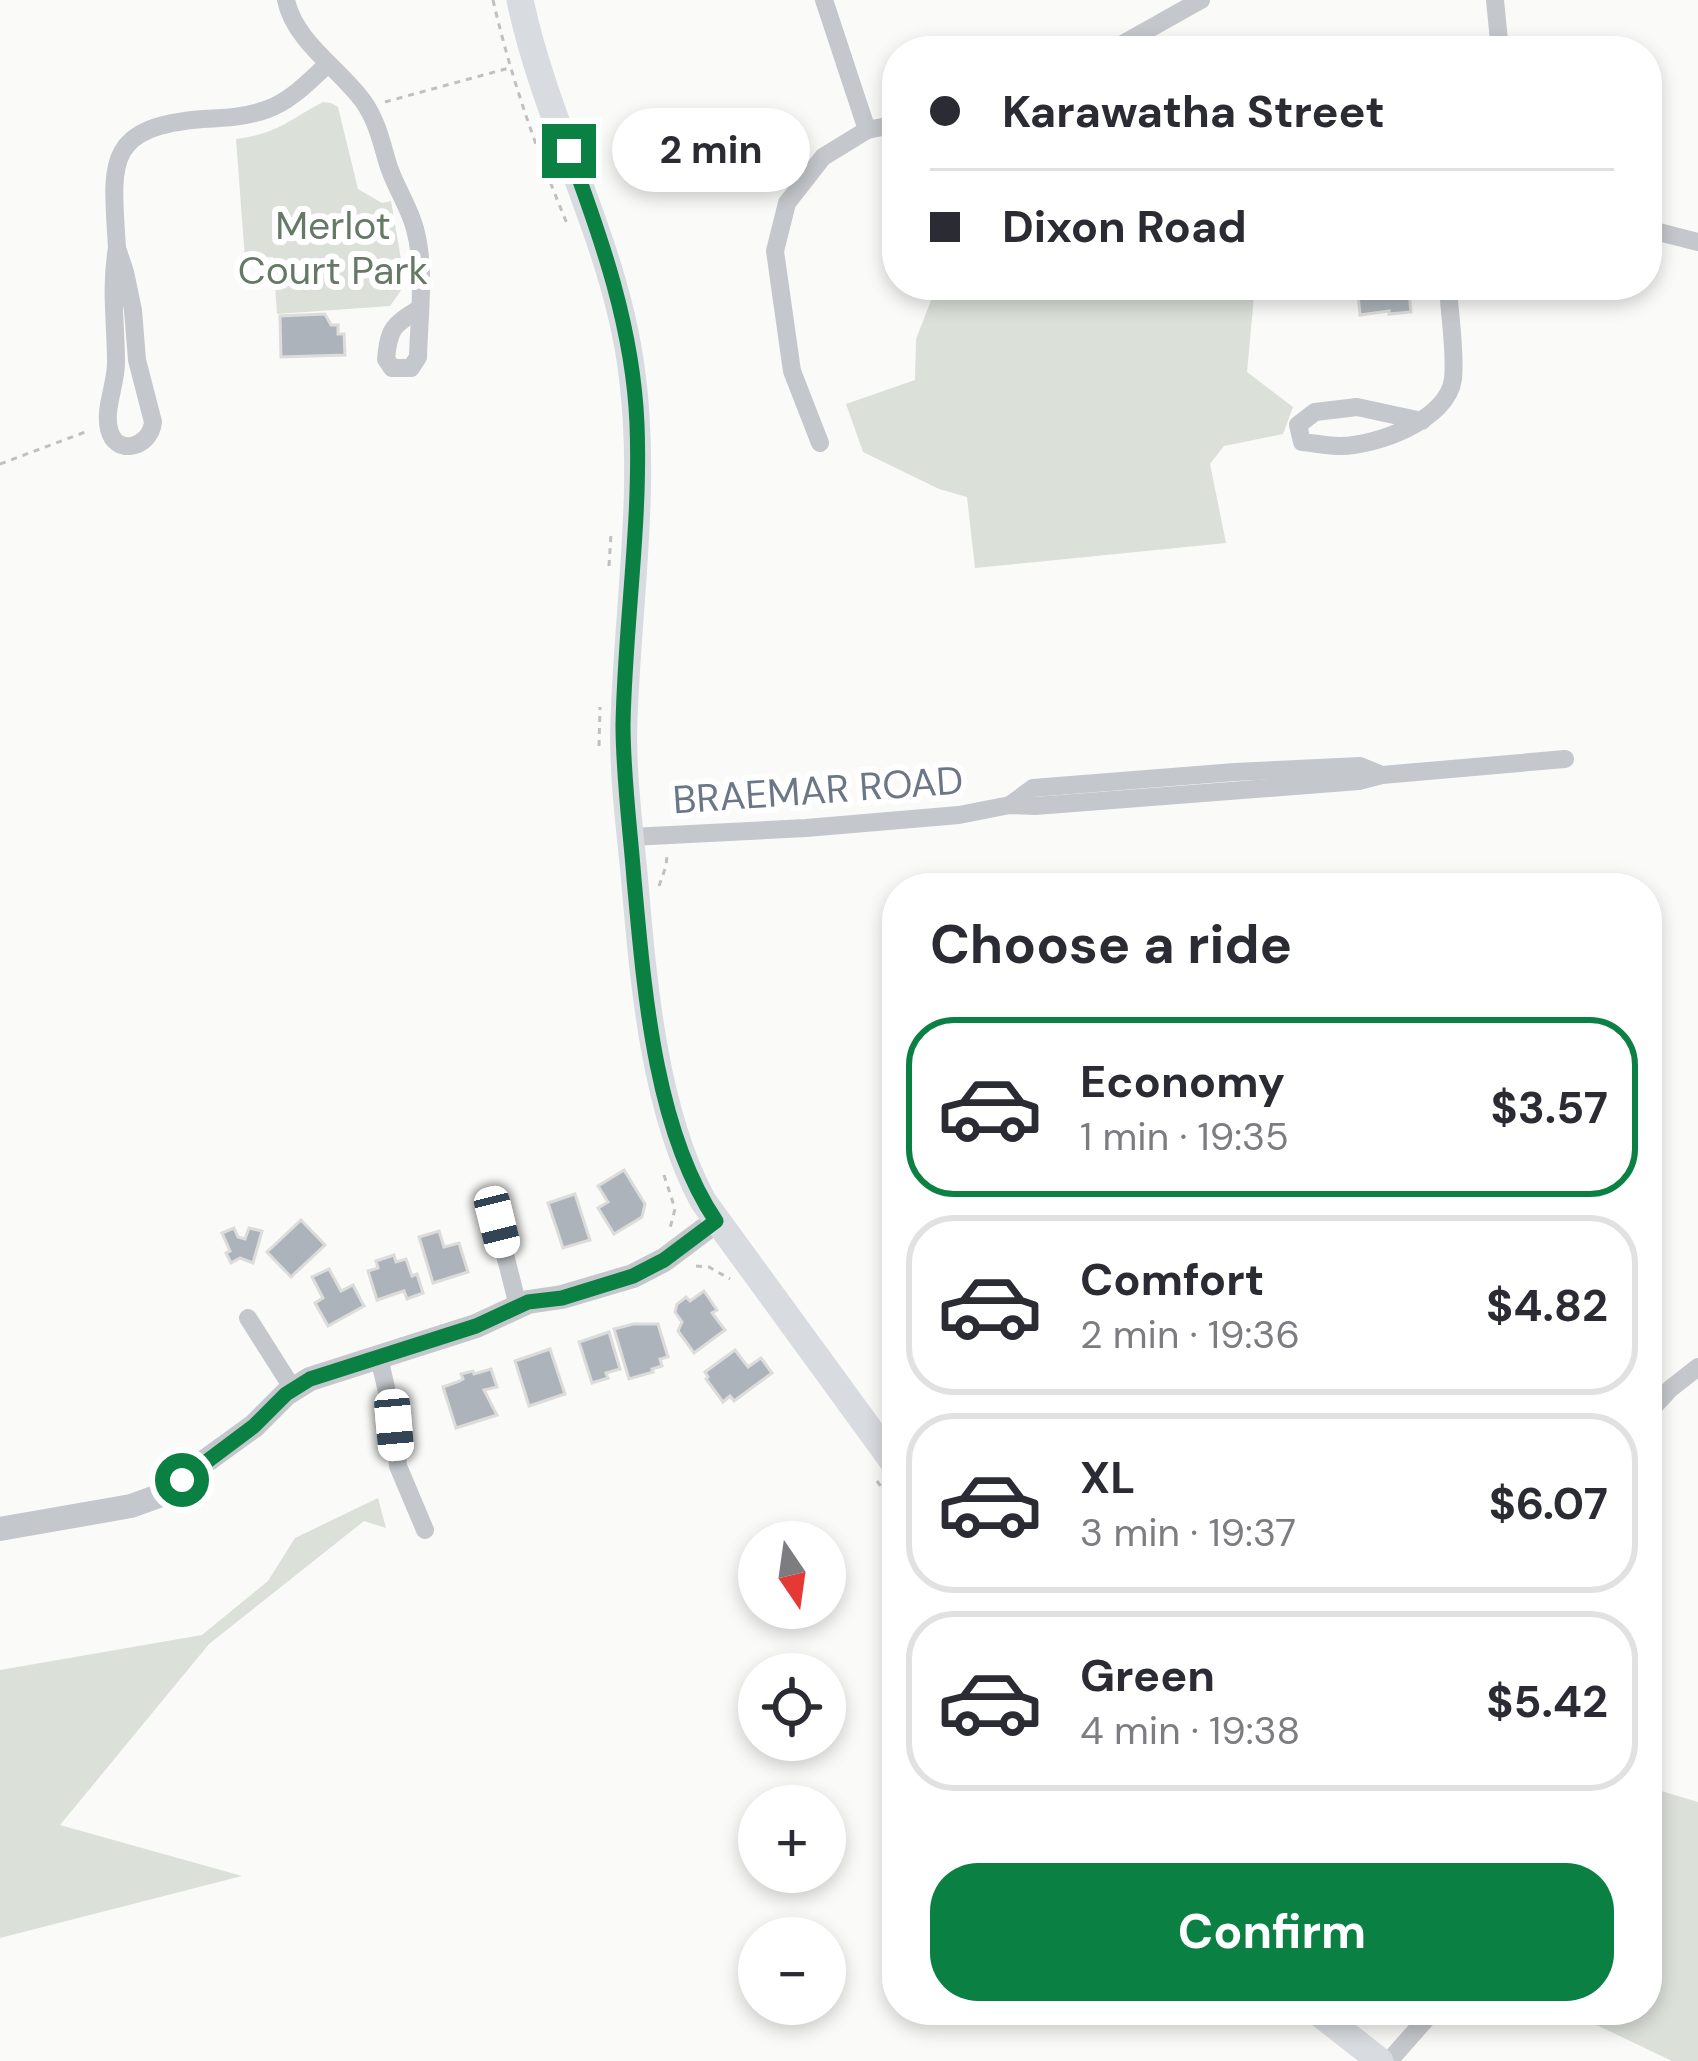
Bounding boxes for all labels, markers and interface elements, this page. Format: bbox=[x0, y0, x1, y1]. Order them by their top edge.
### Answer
text: Karawatha Street bbox=[1002, 82, 1385, 141]
callout: 2 min bbox=[611, 109, 809, 193]
route end bbox=[542, 124, 596, 178]
text: 2 min bbox=[659, 124, 763, 175]
text: Dixon Road bbox=[1002, 197, 1247, 256]
park label: Merlot Court Park bbox=[238, 200, 428, 296]
street label: BRAEMAR ROAD bbox=[671, 754, 965, 826]
text: Choose a ride bbox=[930, 909, 1292, 980]
text: Economy bbox=[1080, 1052, 1285, 1111]
icon: car bbox=[936, 1053, 1044, 1161]
text: $3.57 bbox=[1491, 1078, 1608, 1137]
text: 1 min · 19:35 bbox=[1080, 1111, 1289, 1162]
car bbox=[471, 1183, 523, 1261]
text: Comfort bbox=[1080, 1250, 1264, 1309]
icon: car bbox=[936, 1251, 1044, 1359]
text: $4.82 bbox=[1486, 1276, 1608, 1335]
text: 2 min · 19:36 bbox=[1080, 1309, 1300, 1360]
car bbox=[373, 1388, 415, 1462]
text: XL bbox=[1080, 1448, 1135, 1507]
icon: car bbox=[936, 1449, 1044, 1557]
route start bbox=[155, 1453, 209, 1507]
text: $6.07 bbox=[1489, 1474, 1608, 1533]
text: 3 min · 19:37 bbox=[1080, 1507, 1296, 1558]
north arrow bbox=[738, 1521, 846, 1629]
map controls bbox=[738, 1521, 846, 2025]
text: Green bbox=[1080, 1646, 1215, 1705]
icon: car bbox=[936, 1647, 1044, 1755]
button: locate bbox=[738, 1653, 846, 1761]
text: $5.42 bbox=[1486, 1672, 1608, 1731]
text: 4 min · 19:38 bbox=[1080, 1705, 1300, 1756]
button: + bbox=[738, 1785, 846, 1893]
button: Confirm bbox=[930, 1863, 1614, 2001]
button: − bbox=[738, 1917, 846, 2025]

